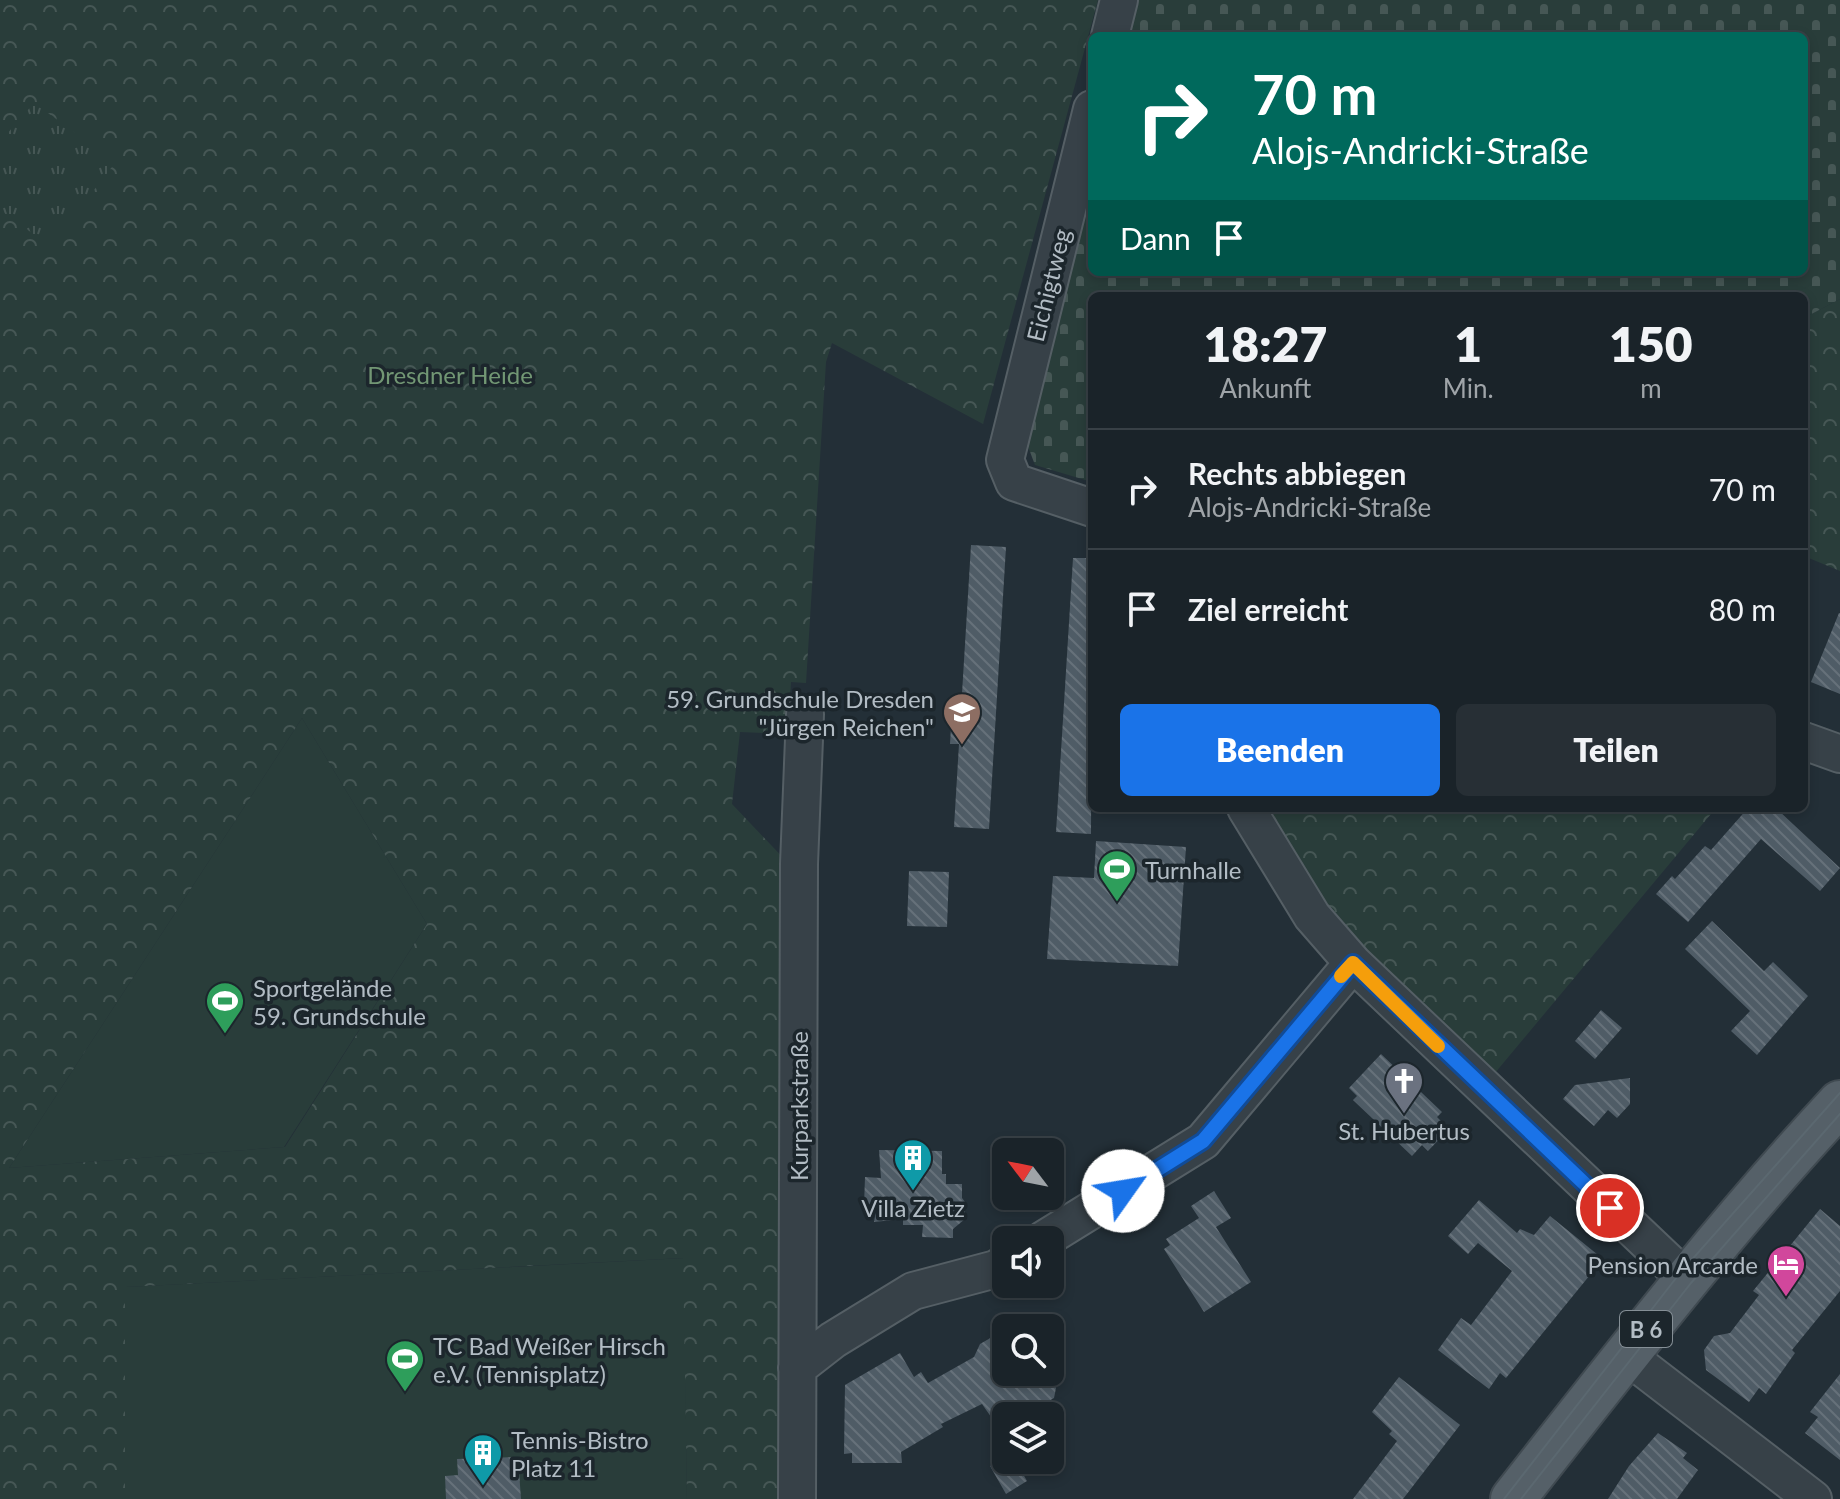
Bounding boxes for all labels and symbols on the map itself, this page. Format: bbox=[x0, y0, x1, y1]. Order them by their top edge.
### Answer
street label: Eichigtweg bbox=[1020, 226, 1076, 344]
park label: Dresdner Heide bbox=[367, 360, 533, 389]
place label: 59. Grundschule Dresden "Jürgen Reichen" bbox=[666, 684, 934, 741]
school or university icon: 59. Grundschule Dresden "Jürgen Reichen" bbox=[941, 691, 983, 746]
sports icon: Turnhalle bbox=[1096, 848, 1138, 903]
place label: Turnhalle bbox=[1145, 855, 1242, 884]
place label: Sportgelände 59. Grundschule bbox=[253, 973, 426, 1030]
sports icon: Sportgelände 59. Grundschule bbox=[204, 980, 246, 1035]
street label: Kurparkstraße bbox=[784, 1031, 813, 1181]
church icon: St. Hubertus bbox=[1383, 1060, 1425, 1115]
place label: St. Hubertus bbox=[1338, 1116, 1470, 1145]
building icon: Villa Zietz bbox=[892, 1137, 934, 1192]
north arrow bbox=[992, 1138, 1064, 1210]
position arrow bbox=[1081, 1149, 1165, 1233]
pin bbox=[1576, 1174, 1644, 1242]
place label: Villa Zietz bbox=[861, 1193, 965, 1222]
hotel icon: Pension Arcarde bbox=[1765, 1243, 1807, 1298]
place label: Pension Arcarde bbox=[1587, 1250, 1758, 1279]
road number: B 6 bbox=[1620, 1311, 1672, 1347]
place label: TC Bad Weißer Hirsch e.V. (Tennisplatz) bbox=[433, 1331, 666, 1388]
sports icon: TC Bad Weißer Hirsch e.V. (Tennisplatz) bbox=[384, 1338, 426, 1393]
place label: Tennis-Bistro Platz 11 bbox=[511, 1425, 649, 1482]
building icon: Tennis-Bistro Platz 11 bbox=[462, 1432, 504, 1487]

